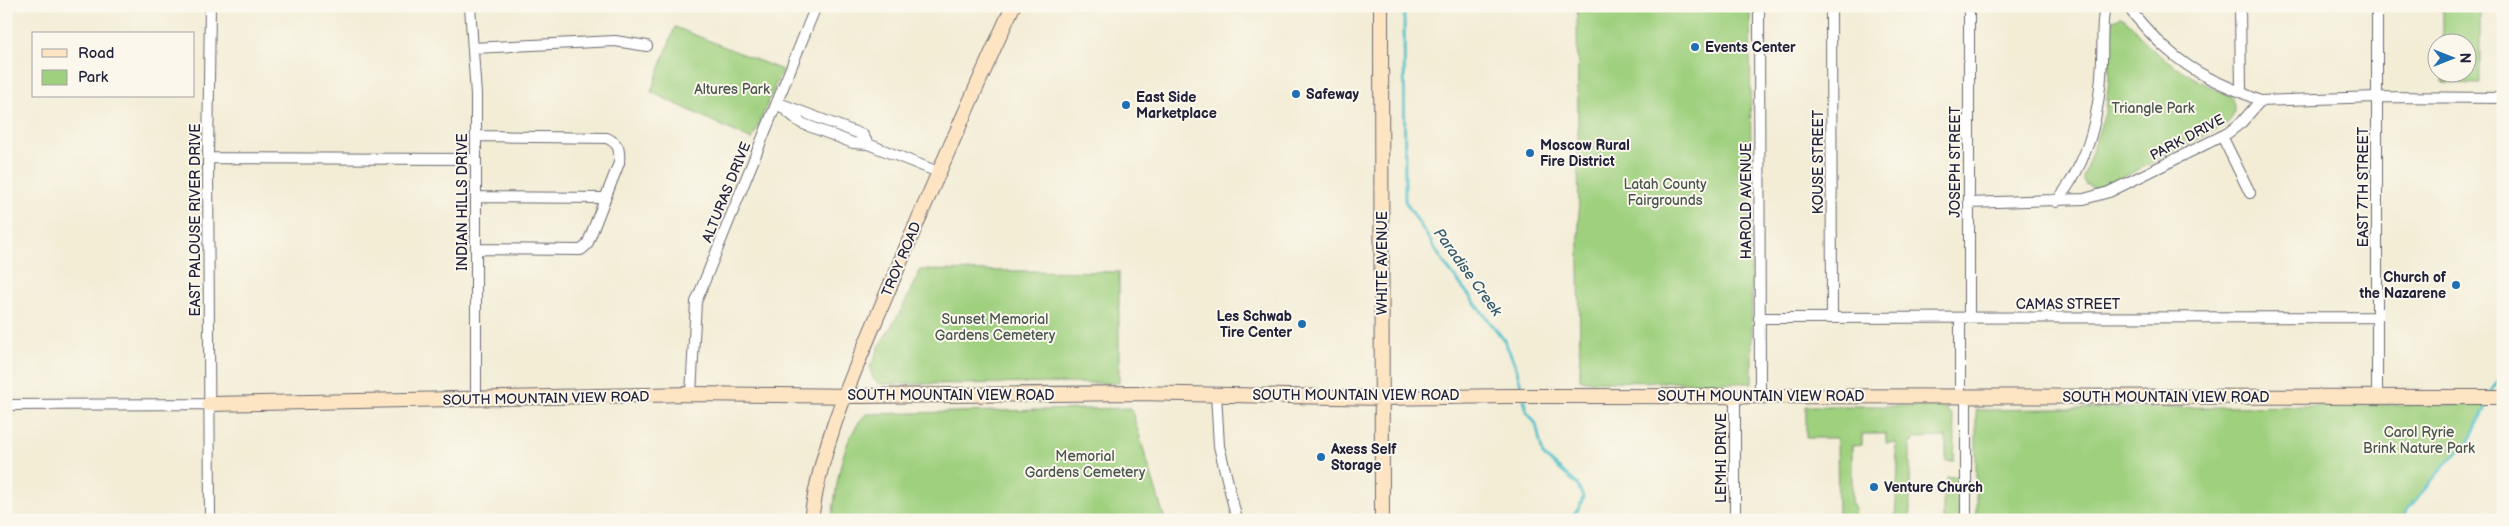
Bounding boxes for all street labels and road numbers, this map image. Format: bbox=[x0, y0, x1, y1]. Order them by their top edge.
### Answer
street label: JOSEPH STREET bbox=[1947, 106, 1964, 218]
street label: KOUSE STREET bbox=[1810, 109, 1827, 214]
street label: PARK DRIVE bbox=[2147, 111, 2227, 164]
street label: EAST PALOUSE RIVER DRIVE bbox=[187, 124, 204, 316]
street label: EAST 7TH STREET bbox=[2355, 126, 2372, 247]
street label: INDIAN HILLS DRIVE bbox=[454, 133, 471, 271]
street label: ALTURAS DRIVE bbox=[699, 139, 754, 245]
street label: HAROLD AVENUE bbox=[1738, 143, 1755, 259]
street label: WHITE AVENUE bbox=[1374, 211, 1391, 315]
street label: TROY ROAD bbox=[878, 219, 925, 299]
street label: CAMAS STREET bbox=[2016, 296, 2121, 313]
street label: SOUTH MOUNTAIN VIEW ROAD bbox=[848, 387, 1054, 404]
street label: SOUTH MOUNTAIN VIEW ROAD bbox=[1253, 387, 1459, 404]
street label: SOUTH MOUNTAIN VIEW ROAD bbox=[442, 388, 650, 409]
street label: SOUTH MOUNTAIN VIEW ROAD bbox=[1658, 388, 1864, 405]
street label: SOUTH MOUNTAIN VIEW ROAD bbox=[2063, 389, 2269, 406]
street label: LEMHI DRIVE bbox=[1713, 413, 1730, 503]

